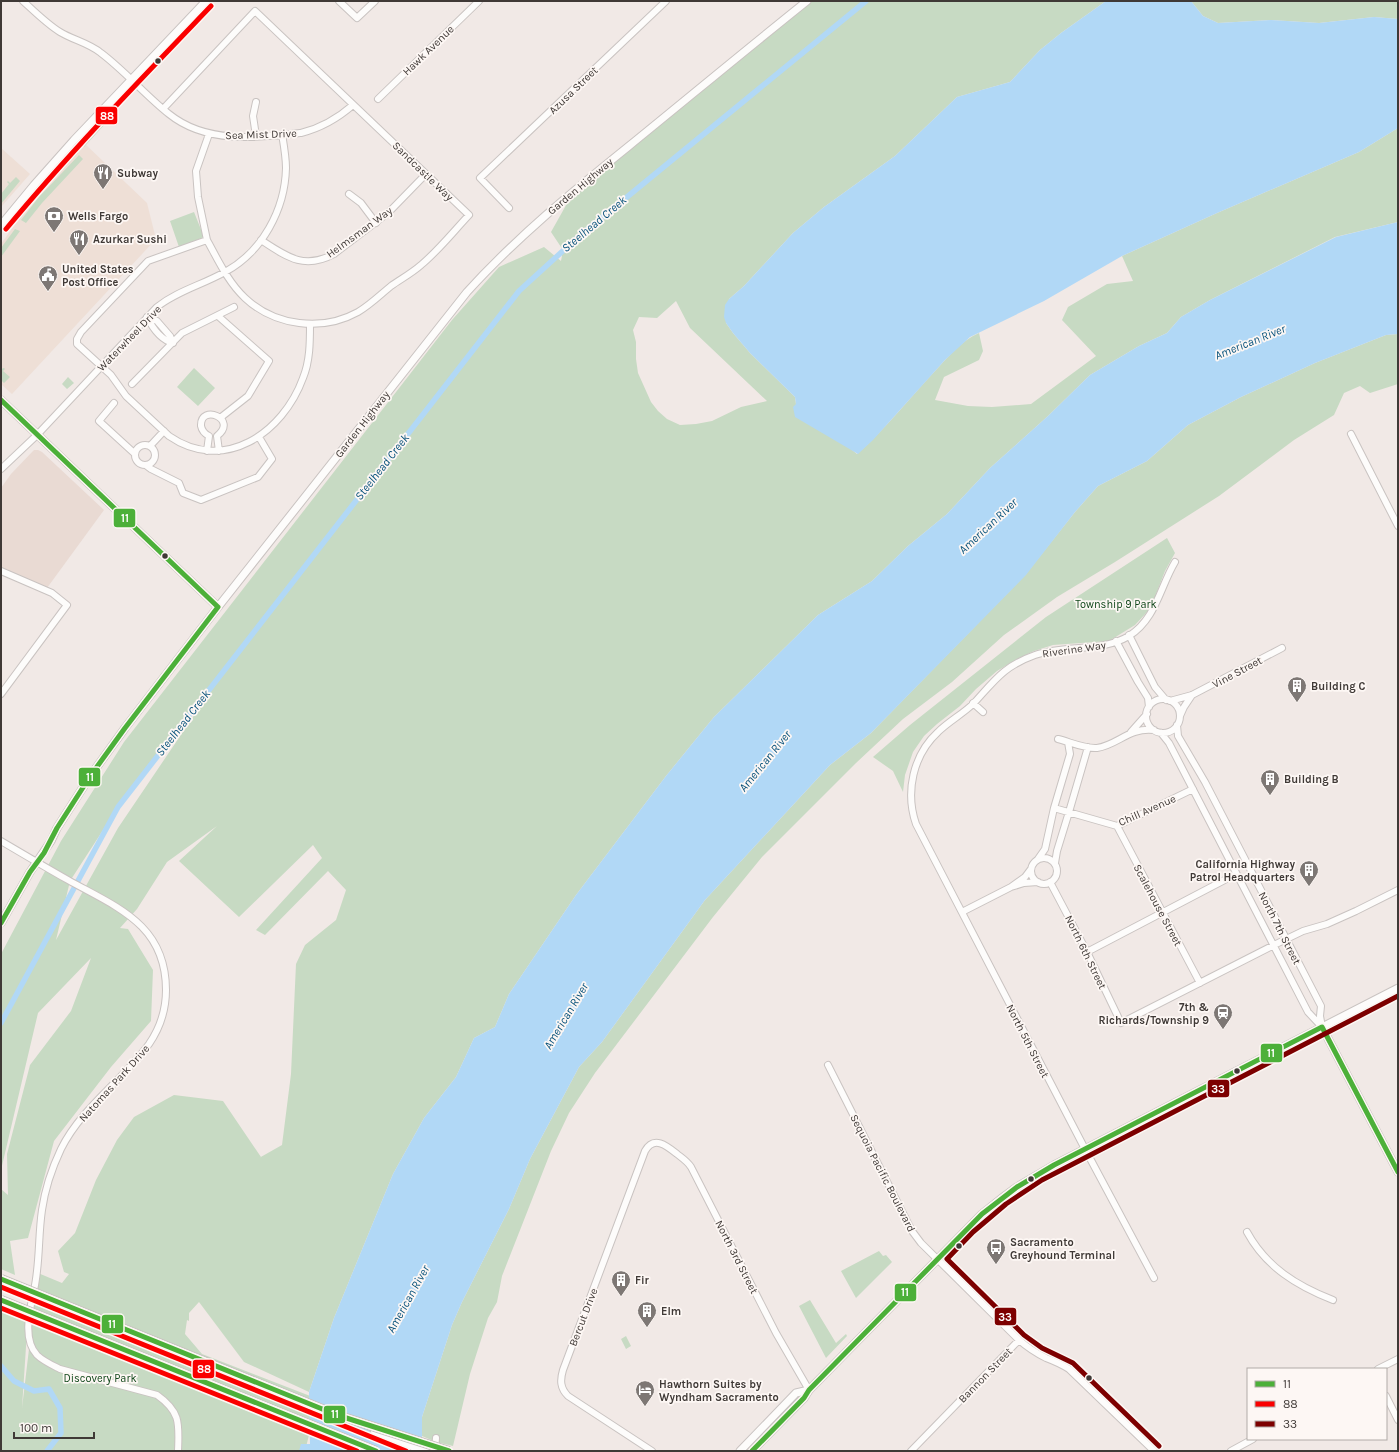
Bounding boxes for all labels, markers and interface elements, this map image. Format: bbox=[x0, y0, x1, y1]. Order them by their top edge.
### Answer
street label: Hawk Avenue bbox=[400, 22, 457, 78]
unlabelled marker bbox=[153, 56, 163, 66]
street label: Azusa Street bbox=[546, 64, 600, 117]
line badge: 88 bbox=[95, 106, 118, 125]
text: 88 bbox=[100, 110, 114, 123]
street label: Sea Mist Drive bbox=[225, 127, 297, 142]
street label: Sandcastle Way bbox=[390, 139, 456, 204]
street label: Garden Highway bbox=[545, 155, 616, 217]
restaurant icon: Subway bbox=[92, 162, 114, 190]
place label: Subway bbox=[117, 167, 158, 180]
water label: Steelhead Creek bbox=[559, 192, 630, 255]
street label: Helmsman Way bbox=[324, 204, 395, 261]
bank icon: Wells Fargo bbox=[43, 205, 65, 233]
place label: Wells Fargo bbox=[68, 210, 128, 223]
restaurant icon: Azurkar Sushi bbox=[68, 228, 90, 256]
place label: Azurkar Sushi bbox=[93, 233, 167, 246]
place label: United States Post Office bbox=[62, 263, 134, 289]
public building icon: United States Post Office bbox=[37, 264, 59, 292]
street label: Waterwheel Drive bbox=[95, 302, 164, 374]
water label: American River bbox=[1213, 321, 1288, 363]
street label: Garden Highway bbox=[332, 388, 393, 460]
water label: Steelhead Creek bbox=[352, 431, 413, 503]
water label: American River bbox=[956, 495, 1021, 557]
line badge: 11 bbox=[113, 508, 136, 528]
text: 11 bbox=[121, 512, 129, 525]
unlabelled marker bbox=[160, 551, 170, 561]
park label: Township 9 Park bbox=[1075, 598, 1157, 611]
street label: Riverine Way bbox=[1041, 639, 1107, 660]
street label: Vine Street bbox=[1210, 654, 1264, 691]
building icon: Building C bbox=[1286, 675, 1308, 703]
place label: Building C bbox=[1311, 680, 1365, 693]
water label: Steelhead Creek bbox=[153, 687, 214, 759]
water label: American River bbox=[736, 727, 795, 794]
line badge: 11 bbox=[78, 767, 101, 787]
building icon: Building B bbox=[1259, 768, 1281, 796]
text: 11 bbox=[86, 771, 94, 784]
place label: Building B bbox=[1284, 773, 1339, 786]
street label: Chill Avenue bbox=[1116, 792, 1178, 829]
place label: California Highway Patrol Headquarters bbox=[1190, 858, 1295, 884]
building icon: California Highway Patrol Headquarters bbox=[1298, 859, 1320, 887]
street label: Scalehouse Street bbox=[1131, 862, 1185, 948]
street label: North 7th Street bbox=[1256, 890, 1303, 967]
street label: North 6th Street bbox=[1062, 913, 1109, 991]
water label: American River bbox=[541, 980, 592, 1052]
place label: 7th & Richards/Township 9 bbox=[1098, 1001, 1209, 1027]
street label: North 5th Street bbox=[1003, 1002, 1052, 1080]
station icon: 7th & Richards/Township 9 bbox=[1212, 1002, 1234, 1030]
street label: Natomas Park Drive bbox=[76, 1042, 153, 1125]
line badge: 11 bbox=[1260, 1043, 1283, 1063]
text: 11 bbox=[1267, 1047, 1275, 1060]
unlabelled marker bbox=[1232, 1066, 1242, 1076]
line badge: 33 bbox=[1207, 1079, 1230, 1098]
text: 33 bbox=[1211, 1083, 1225, 1096]
street label: Sequoia Pacific Boulevard bbox=[847, 1112, 918, 1234]
unlabelled marker bbox=[1026, 1174, 1036, 1184]
street label: North 3rd Street bbox=[712, 1218, 761, 1296]
place label: Sacramento Greyhound Terminal bbox=[1010, 1236, 1115, 1262]
bus stop icon: Sacramento Greyhound Terminal bbox=[985, 1237, 1007, 1265]
unlabelled marker bbox=[954, 1241, 964, 1251]
water label: American River bbox=[384, 1262, 433, 1335]
building icon: Fir bbox=[610, 1269, 632, 1297]
place label: Fir bbox=[635, 1274, 650, 1287]
line badge: 11 bbox=[894, 1283, 917, 1302]
street label: Bercut Drive bbox=[566, 1286, 601, 1348]
text: 11 bbox=[901, 1286, 909, 1299]
building icon: Elm bbox=[636, 1300, 658, 1328]
place label: Elm bbox=[661, 1305, 681, 1318]
line badge: 33 bbox=[994, 1307, 1017, 1326]
text: 33 bbox=[998, 1311, 1012, 1324]
line badge: 11 bbox=[101, 1314, 124, 1334]
text: 11 bbox=[108, 1318, 116, 1331]
street label: Bannon Street bbox=[956, 1345, 1015, 1406]
line badge: 88 bbox=[192, 1359, 215, 1379]
text: 88 bbox=[197, 1363, 211, 1376]
legend bbox=[1247, 1368, 1387, 1440]
park label: Discovery Park bbox=[63, 1372, 137, 1385]
unlabelled marker bbox=[1084, 1373, 1094, 1383]
text: 11 bbox=[1283, 1377, 1291, 1391]
place label: Hawthorn Suites by Wyndham Sacramento bbox=[659, 1378, 779, 1404]
hotel icon: Hawthorn Suites by Wyndham Sacramento bbox=[634, 1379, 656, 1407]
text: 88 bbox=[1283, 1397, 1298, 1411]
line badge: 11 bbox=[323, 1405, 346, 1424]
text: 11 bbox=[331, 1408, 339, 1421]
scale bar bbox=[14, 1414, 94, 1440]
text: 33 bbox=[1283, 1417, 1297, 1431]
text: 100 m bbox=[20, 1421, 52, 1435]

